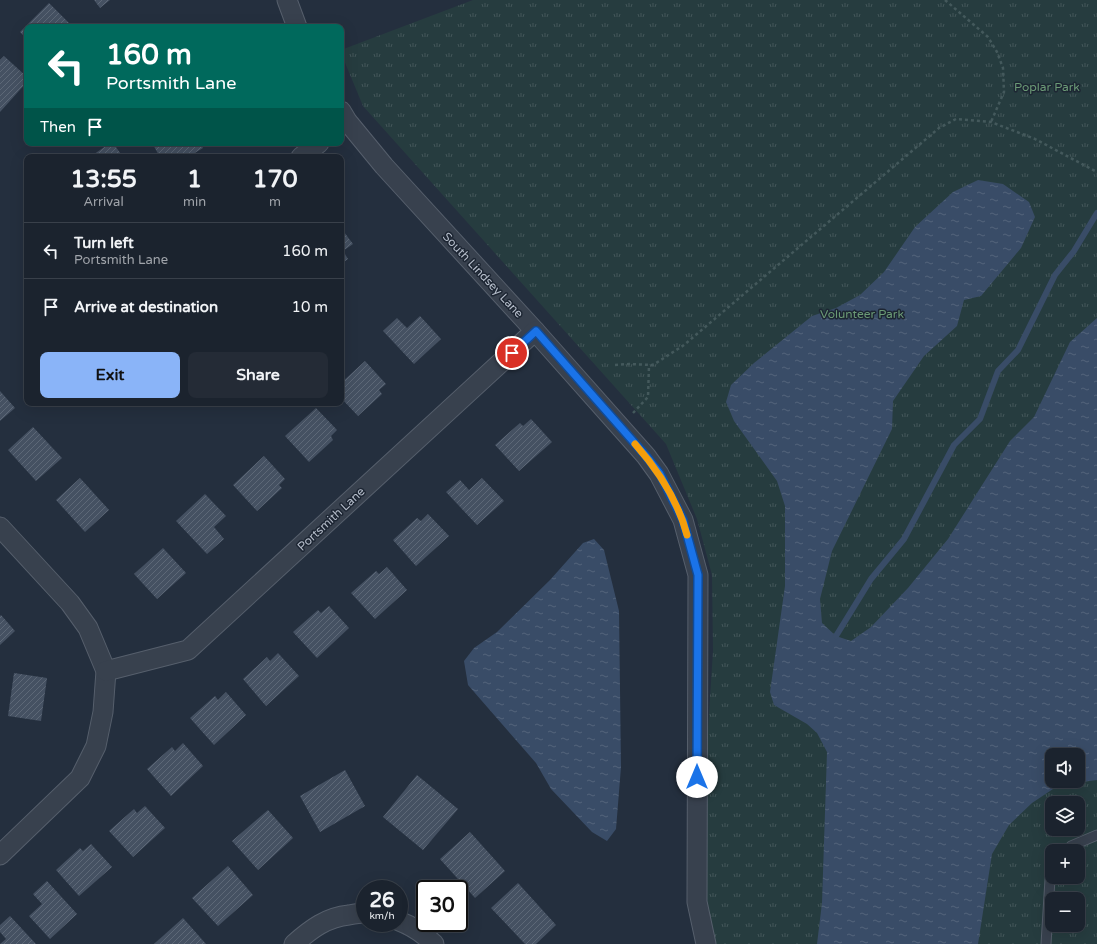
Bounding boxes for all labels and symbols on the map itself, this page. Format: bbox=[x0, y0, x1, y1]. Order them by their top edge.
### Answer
park label: Poplar Park bbox=[1014, 80, 1080, 94]
street label: South Lindsey Lane bbox=[440, 229, 526, 321]
park label: Volunteer Park bbox=[820, 307, 904, 321]
pin bbox=[495, 336, 529, 370]
street label: Portsmith Lane bbox=[294, 484, 368, 554]
position arrow bbox=[676, 756, 718, 798]
speed limit sign: 30 bbox=[416, 880, 468, 932]

